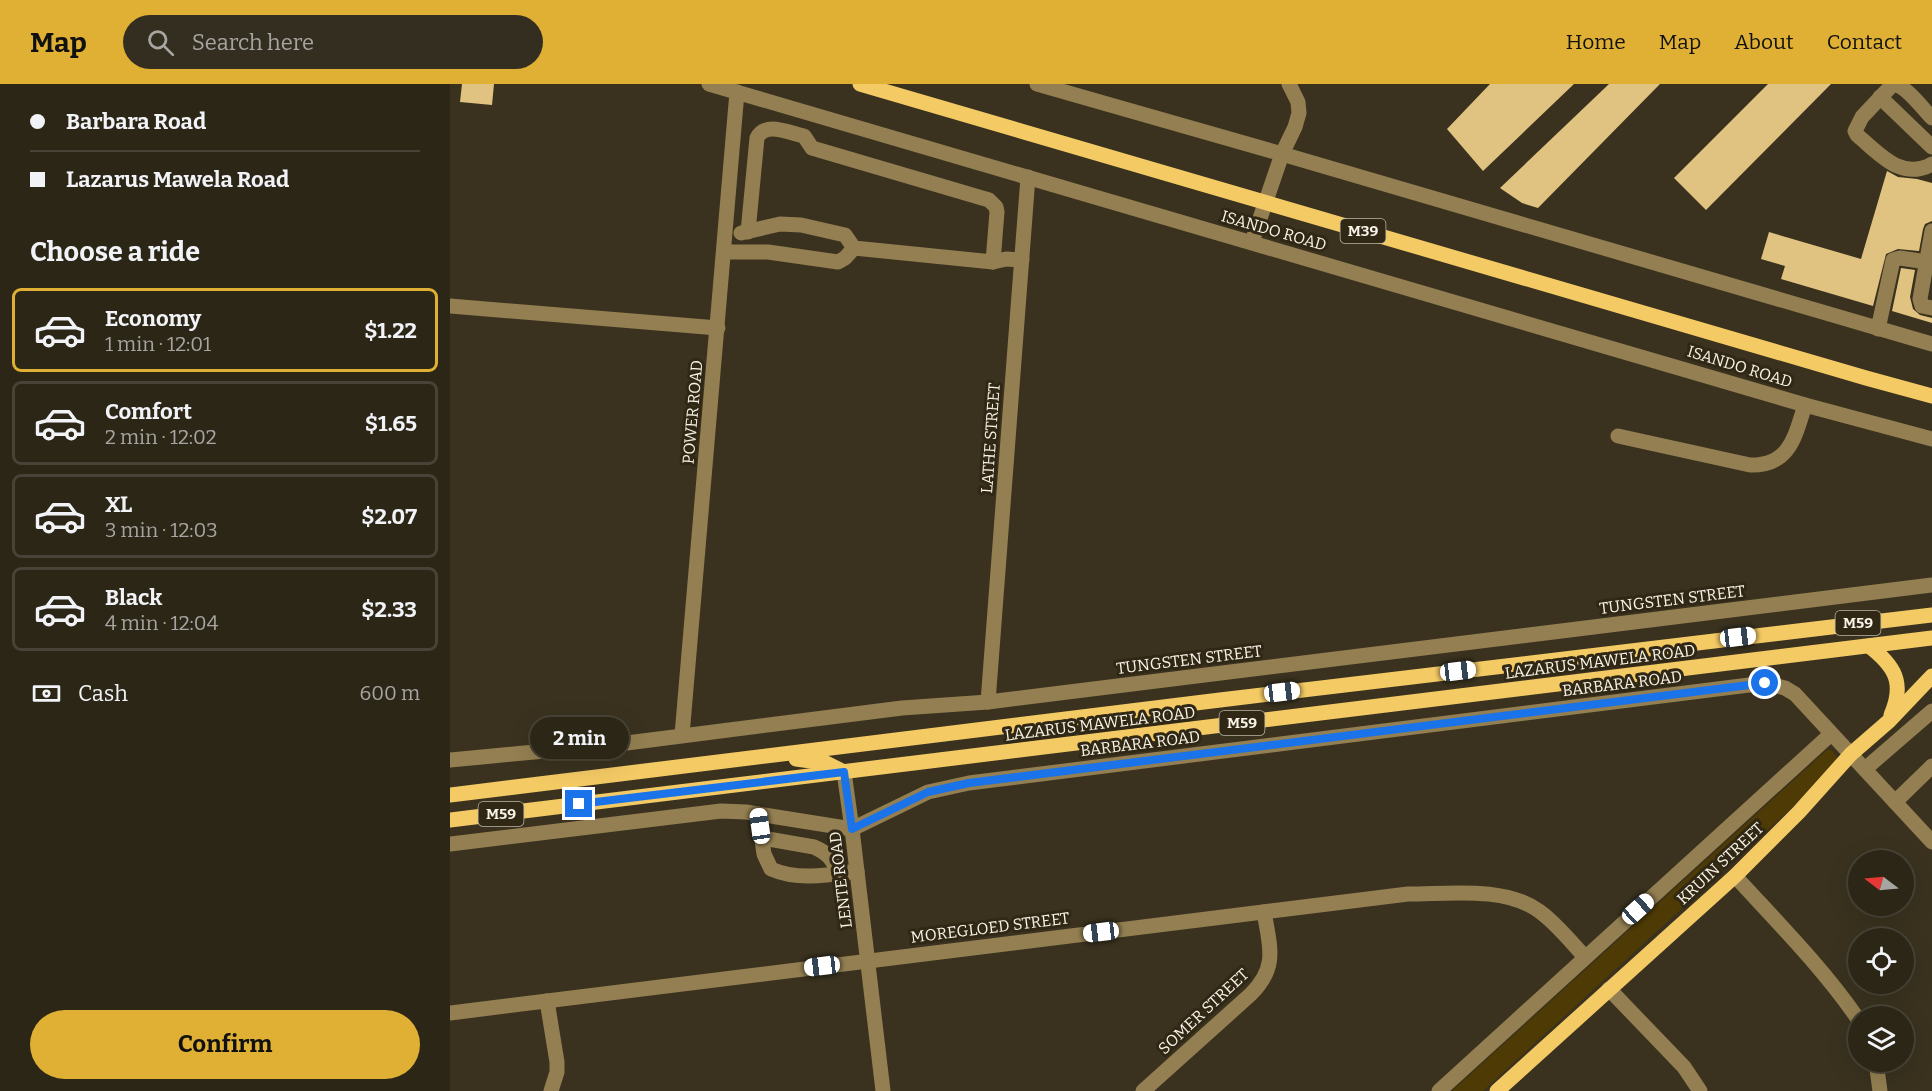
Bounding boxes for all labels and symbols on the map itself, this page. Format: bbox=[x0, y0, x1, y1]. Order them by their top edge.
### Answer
street label: ISANDO ROAD bbox=[1219, 206, 1329, 255]
road number: M39 bbox=[1340, 219, 1386, 243]
street label: ISANDO ROAD bbox=[1685, 342, 1795, 391]
street label: POWER ROAD bbox=[678, 359, 707, 465]
street label: LATHE STREET bbox=[977, 382, 1004, 494]
street label: TUNGSTEN STREET bbox=[1598, 581, 1746, 618]
road number: M59 bbox=[1836, 611, 1880, 635]
car bbox=[1719, 626, 1757, 648]
street label: LAZARUS MAWELA ROAD bbox=[1504, 640, 1696, 683]
street label: TUNGSTEN STREET bbox=[1115, 641, 1263, 678]
car bbox=[1439, 660, 1477, 682]
street label: BARBARA ROAD bbox=[1561, 667, 1683, 700]
route start bbox=[1751, 669, 1778, 696]
car bbox=[1263, 681, 1301, 703]
street label: LAZARUS MAWELA ROAD bbox=[1004, 702, 1196, 745]
road number: M59 bbox=[1220, 711, 1264, 735]
callout: 2 min bbox=[530, 717, 628, 759]
street label: BARBARA ROAD bbox=[1079, 727, 1201, 760]
route end bbox=[565, 790, 592, 817]
road number: M59 bbox=[478, 802, 524, 826]
car bbox=[749, 807, 771, 845]
street label: KRUIN STREET bbox=[1673, 818, 1768, 908]
street label: LENTE ROAD bbox=[825, 830, 856, 929]
north arrow bbox=[1848, 850, 1914, 916]
car bbox=[1619, 890, 1657, 928]
street label: MOREGLOED STREET bbox=[909, 908, 1071, 947]
car bbox=[1082, 921, 1120, 943]
car bbox=[803, 955, 841, 977]
street label: SOMER STREET bbox=[1154, 965, 1252, 1058]

